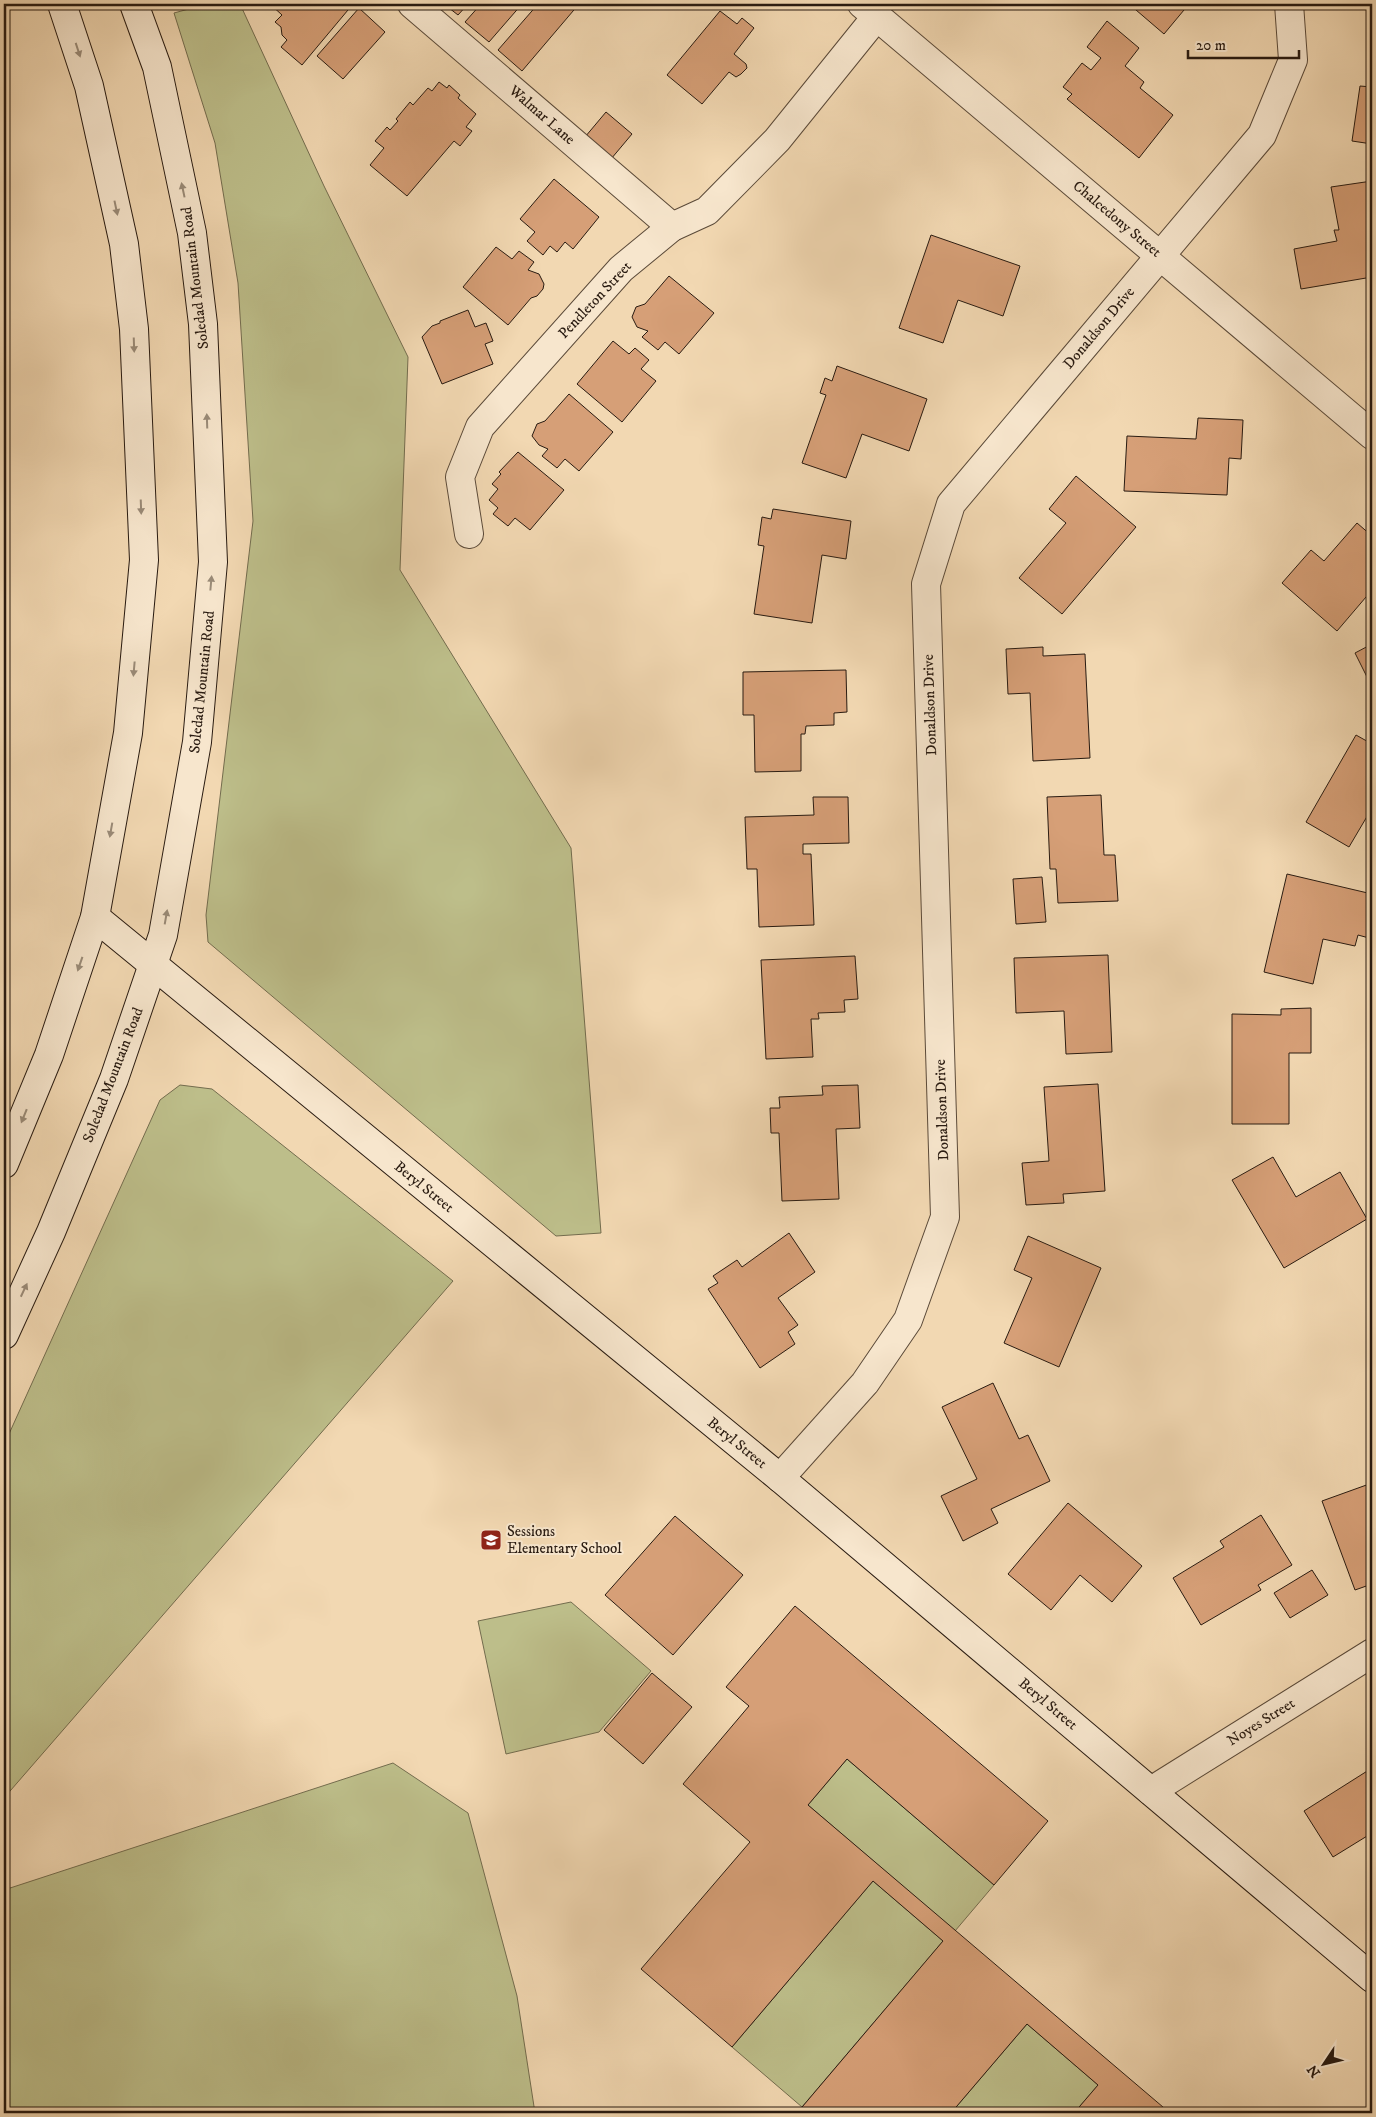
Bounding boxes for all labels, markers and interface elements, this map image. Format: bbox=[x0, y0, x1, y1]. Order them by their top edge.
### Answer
scale bar bbox=[1188, 28, 1300, 60]
text: 20 m bbox=[1196, 36, 1226, 55]
one-way arrow bbox=[74, 43, 82, 58]
street label: Walmar Lane bbox=[504, 80, 579, 149]
street label: Chalcedony Street bbox=[1069, 176, 1165, 262]
one-way arrow bbox=[179, 183, 187, 198]
one-way arrow bbox=[112, 200, 120, 215]
street label: Soledad Mountain Road bbox=[177, 205, 213, 350]
street label: Pendleton Street bbox=[554, 257, 636, 343]
street label: Donaldson Drive bbox=[1059, 283, 1139, 373]
one-way arrow bbox=[131, 337, 139, 353]
one-way arrow bbox=[203, 413, 211, 429]
one-way arrow bbox=[138, 500, 146, 516]
one-way arrow bbox=[207, 575, 215, 591]
street label: Soledad Mountain Road bbox=[185, 609, 219, 754]
street label: Donaldson Drive bbox=[919, 654, 941, 756]
one-way arrow bbox=[130, 662, 138, 678]
one-way arrow bbox=[107, 822, 115, 838]
one-way arrow bbox=[162, 910, 170, 925]
one-way arrow bbox=[76, 956, 83, 971]
street label: Soledad Mountain Road bbox=[78, 1004, 148, 1145]
street label: Donaldson Drive bbox=[931, 1059, 953, 1161]
one-way arrow bbox=[19, 1109, 27, 1123]
street label: Beryl Street bbox=[390, 1157, 458, 1217]
one-way arrow bbox=[20, 1283, 28, 1297]
street label: Beryl Street bbox=[703, 1413, 771, 1473]
place label: Sessions Elementary School bbox=[507, 1522, 622, 1558]
school or university icon: Sessions Elementary School bbox=[479, 1528, 503, 1552]
street label: Beryl Street bbox=[1015, 1674, 1082, 1734]
street label: Noyes Street bbox=[1224, 1694, 1299, 1750]
north arrow bbox=[1298, 2040, 1348, 2090]
text: N bbox=[1303, 2061, 1325, 2081]

